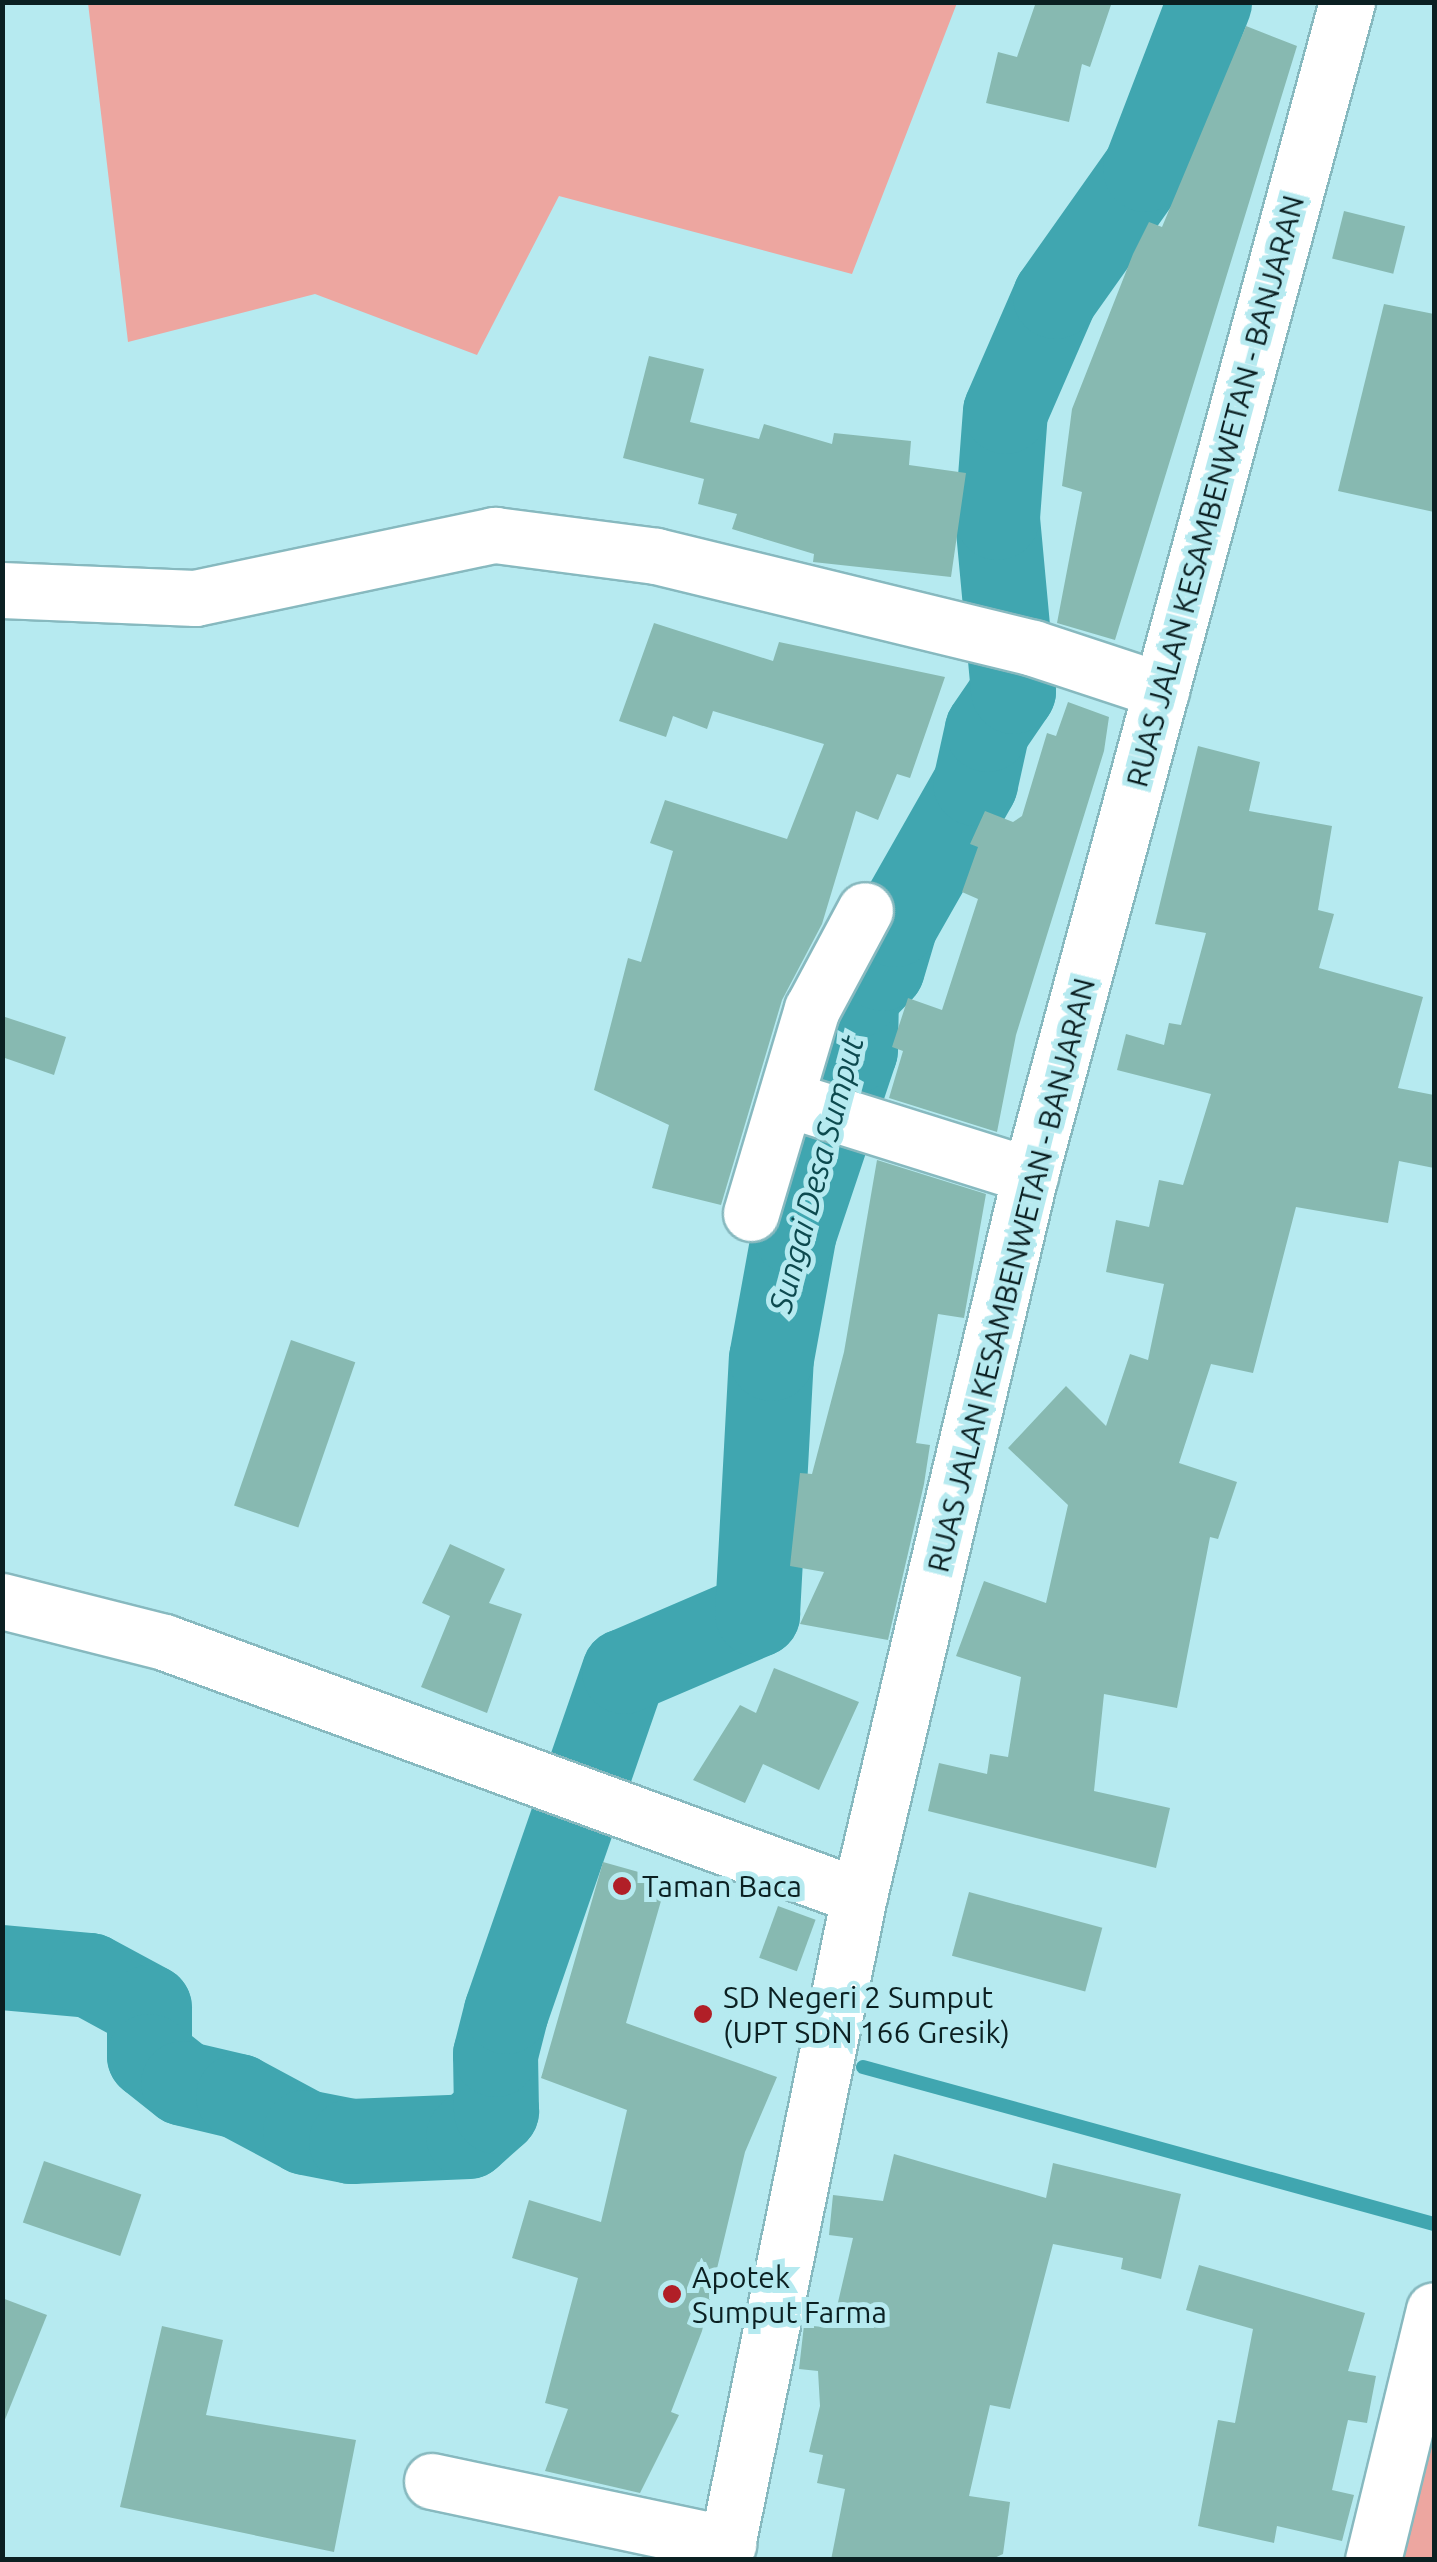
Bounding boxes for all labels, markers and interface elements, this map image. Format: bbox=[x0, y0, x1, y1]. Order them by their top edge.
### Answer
street label: RUAS JALAN KESAMBENWETAN - BANJARAN bbox=[1119, 191, 1311, 791]
street label: RUAS JALAN KESAMBENWETAN - BANJARAN bbox=[920, 974, 1102, 1576]
water label: Sungai Desa Sumput bbox=[761, 1031, 871, 1317]
place label: Taman Baca bbox=[642, 1868, 802, 1904]
marker: Taman Baca bbox=[611, 1875, 633, 1897]
place label: SD Negeri 2 Sumput (UPT SDN 166 Gresik) bbox=[723, 1979, 1010, 2050]
marker: SD Negeri 2 Sumput (UPT SDN 166 Gresik) bbox=[692, 2003, 714, 2025]
place label: Apotek Sumput Farma bbox=[692, 2259, 887, 2330]
marker: Apotek Sumput Farma bbox=[661, 2283, 683, 2305]

